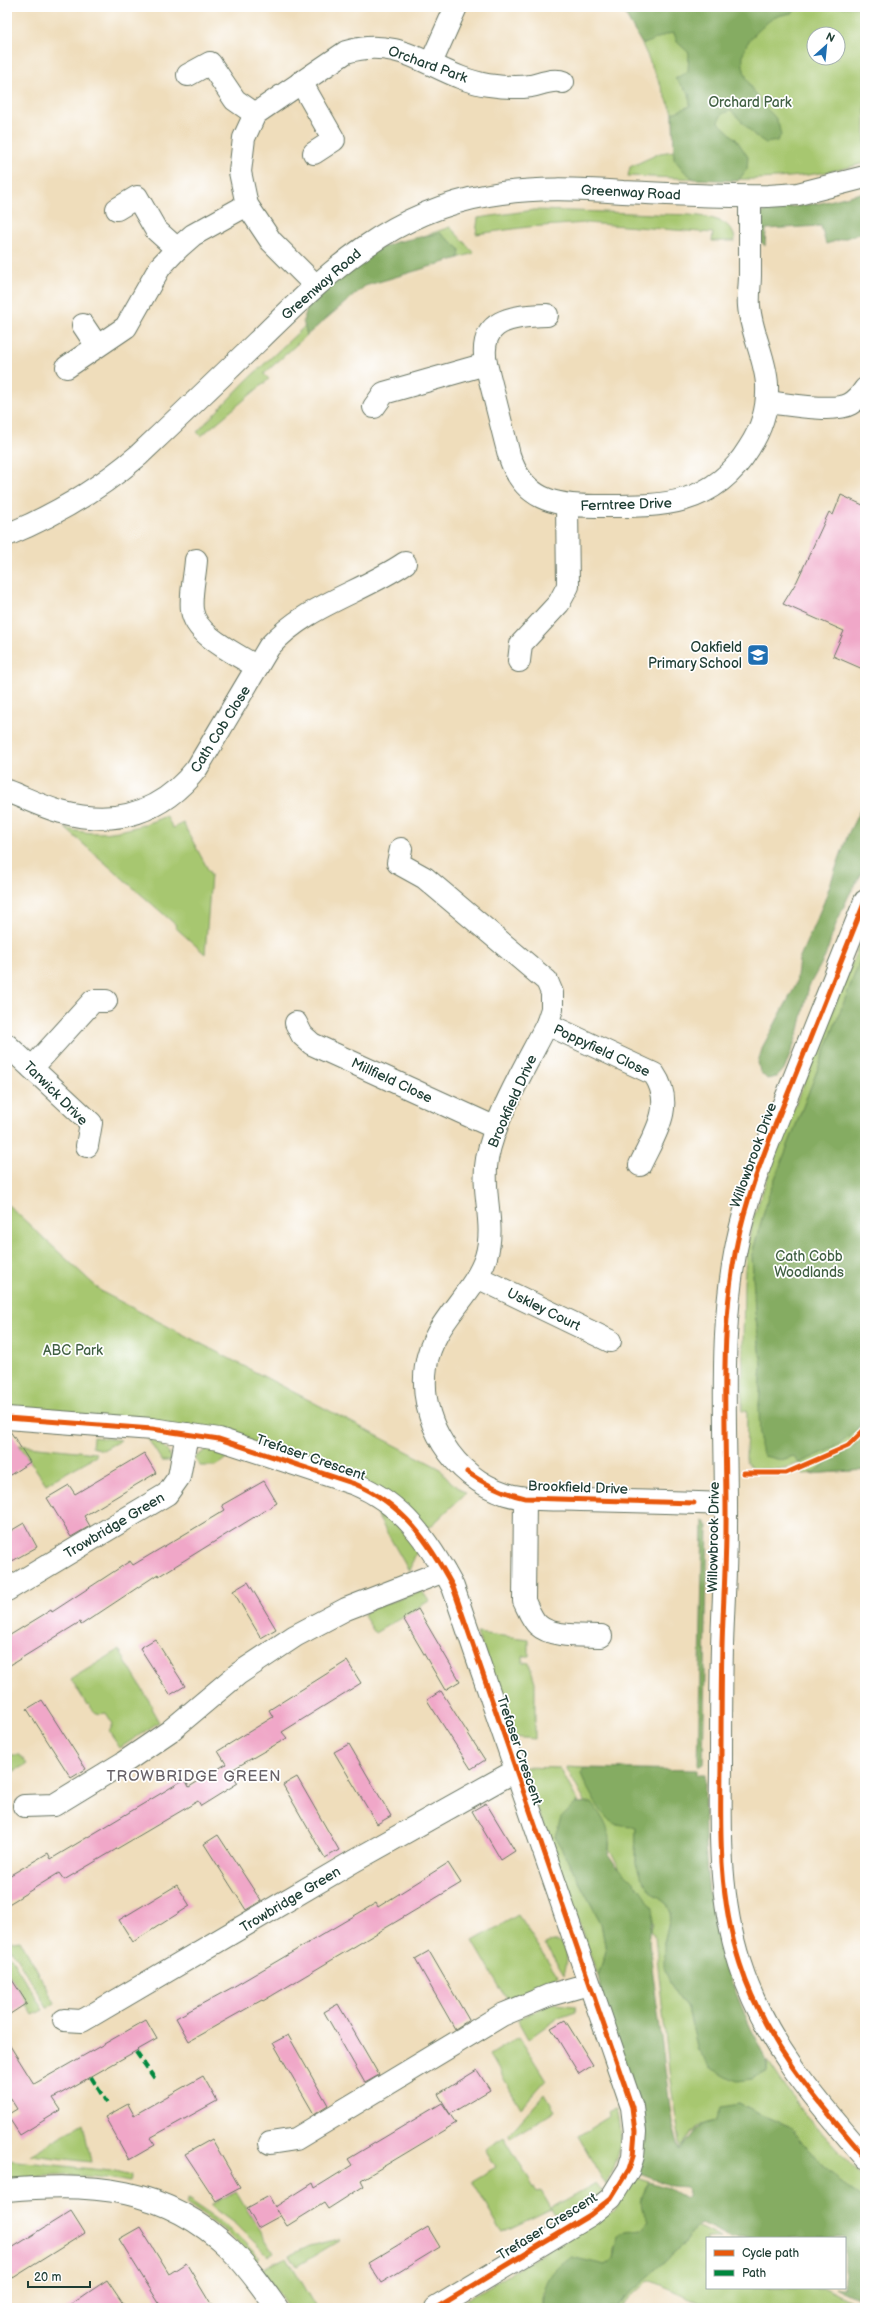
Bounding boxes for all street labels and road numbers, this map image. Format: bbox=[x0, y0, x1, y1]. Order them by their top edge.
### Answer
street label: Orchard Park bbox=[386, 42, 470, 87]
street label: Greenway Road bbox=[581, 181, 681, 204]
street label: Greenway Road bbox=[278, 245, 365, 324]
street label: Ferntree Drive bbox=[580, 494, 672, 515]
street label: Cath Cob Close bbox=[187, 683, 254, 776]
street label: Poppyfield Close bbox=[551, 1021, 653, 1080]
street label: Brookfield Drive bbox=[484, 1052, 541, 1150]
street label: Millfield Close bbox=[348, 1054, 435, 1107]
street label: Tarwick Drive bbox=[20, 1058, 91, 1129]
street label: Willowbrook Drive bbox=[727, 1100, 780, 1210]
street label: Uskley Court bbox=[504, 1284, 584, 1335]
street label: Trefaser Crescent bbox=[254, 1431, 368, 1484]
street label: Brookfield Drive bbox=[528, 1477, 628, 1498]
street label: Willowbrook Drive bbox=[704, 1481, 723, 1593]
street label: Trowbridge Green bbox=[61, 1489, 168, 1562]
street label: Trefaser Crescent bbox=[493, 1693, 546, 1808]
street label: Trowbridge Green bbox=[237, 1863, 344, 1936]
street label: Trefaser Crescent bbox=[494, 2189, 601, 2264]

